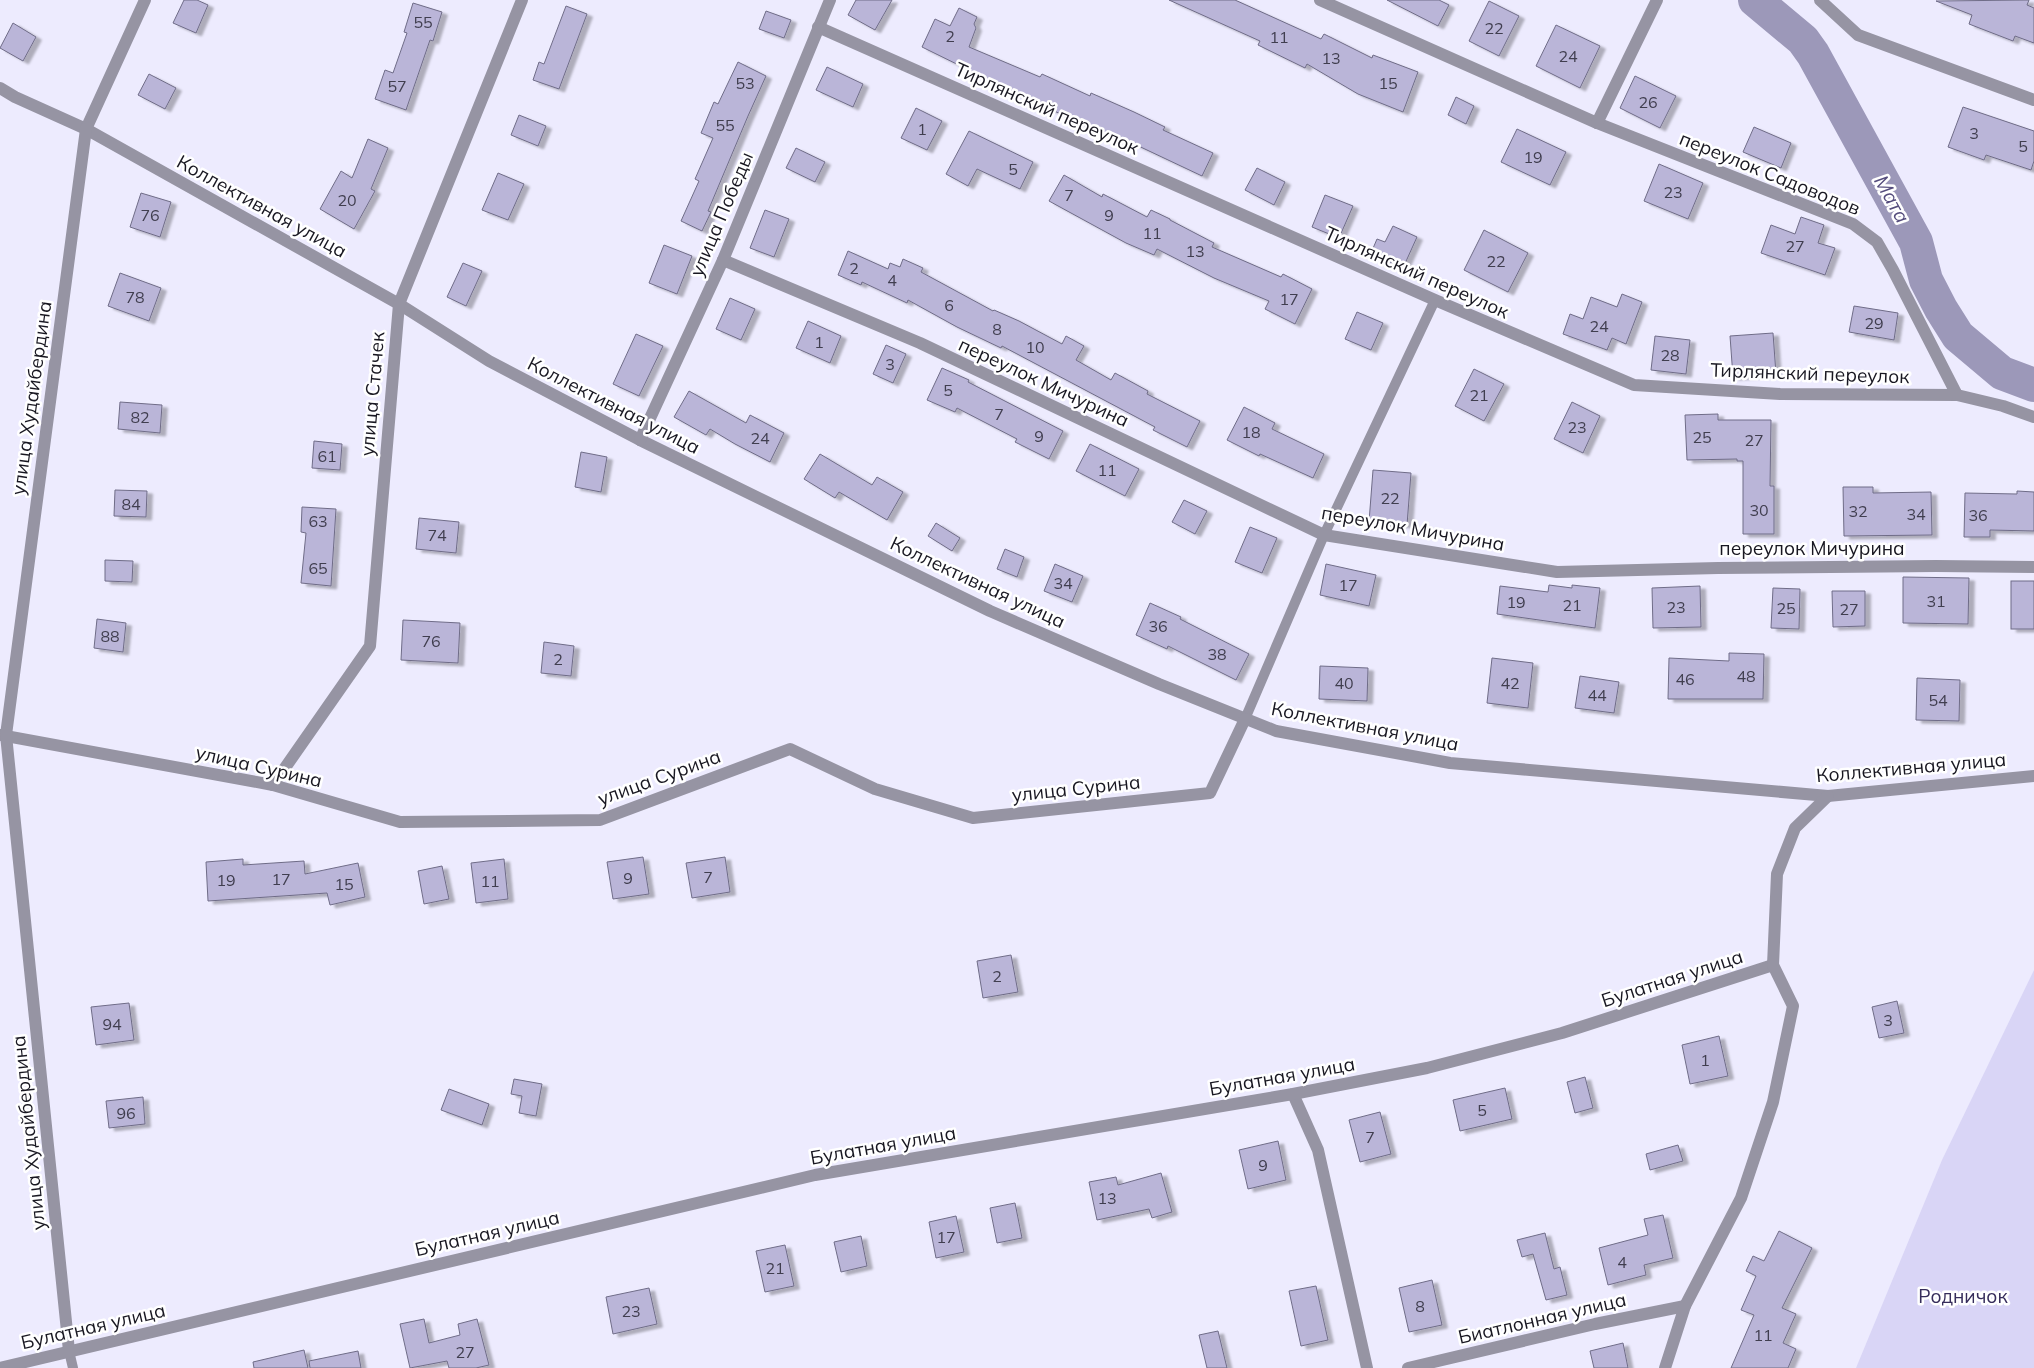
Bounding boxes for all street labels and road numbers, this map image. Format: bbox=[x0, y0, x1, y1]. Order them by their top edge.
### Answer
street label: Тирлянский переулок bbox=[951, 57, 1143, 160]
street label: переулок Садоводов bbox=[1676, 126, 1864, 220]
street label: улица Победы bbox=[684, 148, 758, 280]
street label: Коллективная улица bbox=[173, 149, 351, 263]
street label: Тирлянский переулок bbox=[1321, 221, 1513, 324]
street label: улица Худайбердина bbox=[5, 299, 57, 497]
street label: улица Стачек bbox=[355, 330, 389, 457]
street label: переулок Мичурина bbox=[955, 332, 1133, 432]
street label: Коллективная улица bbox=[524, 351, 704, 459]
street label: Тирлянский переулок bbox=[1710, 358, 1911, 388]
street label: переулок Мичурина bbox=[1320, 500, 1506, 556]
street label: Коллективная улица bbox=[887, 531, 1069, 633]
street label: переулок Мичурина bbox=[1719, 536, 1905, 560]
street label: Коллективная улица bbox=[1269, 696, 1461, 756]
street label: улица Сурина bbox=[193, 740, 325, 792]
street label: улица Сурина bbox=[594, 744, 724, 810]
street label: Коллективная улица bbox=[1815, 747, 2007, 787]
street label: улица Сурина bbox=[1011, 769, 1141, 807]
street label: Булатная улица bbox=[1598, 944, 1746, 1012]
street label: улица Худайбердина bbox=[6, 1034, 50, 1232]
street label: Булатная улица bbox=[1207, 1051, 1357, 1101]
street label: Булатная улица bbox=[808, 1120, 958, 1170]
street label: Булатная улица bbox=[412, 1205, 562, 1261]
street label: Биатлонная улица bbox=[1456, 1287, 1628, 1349]
street label: Булатная улица bbox=[18, 1298, 168, 1354]

